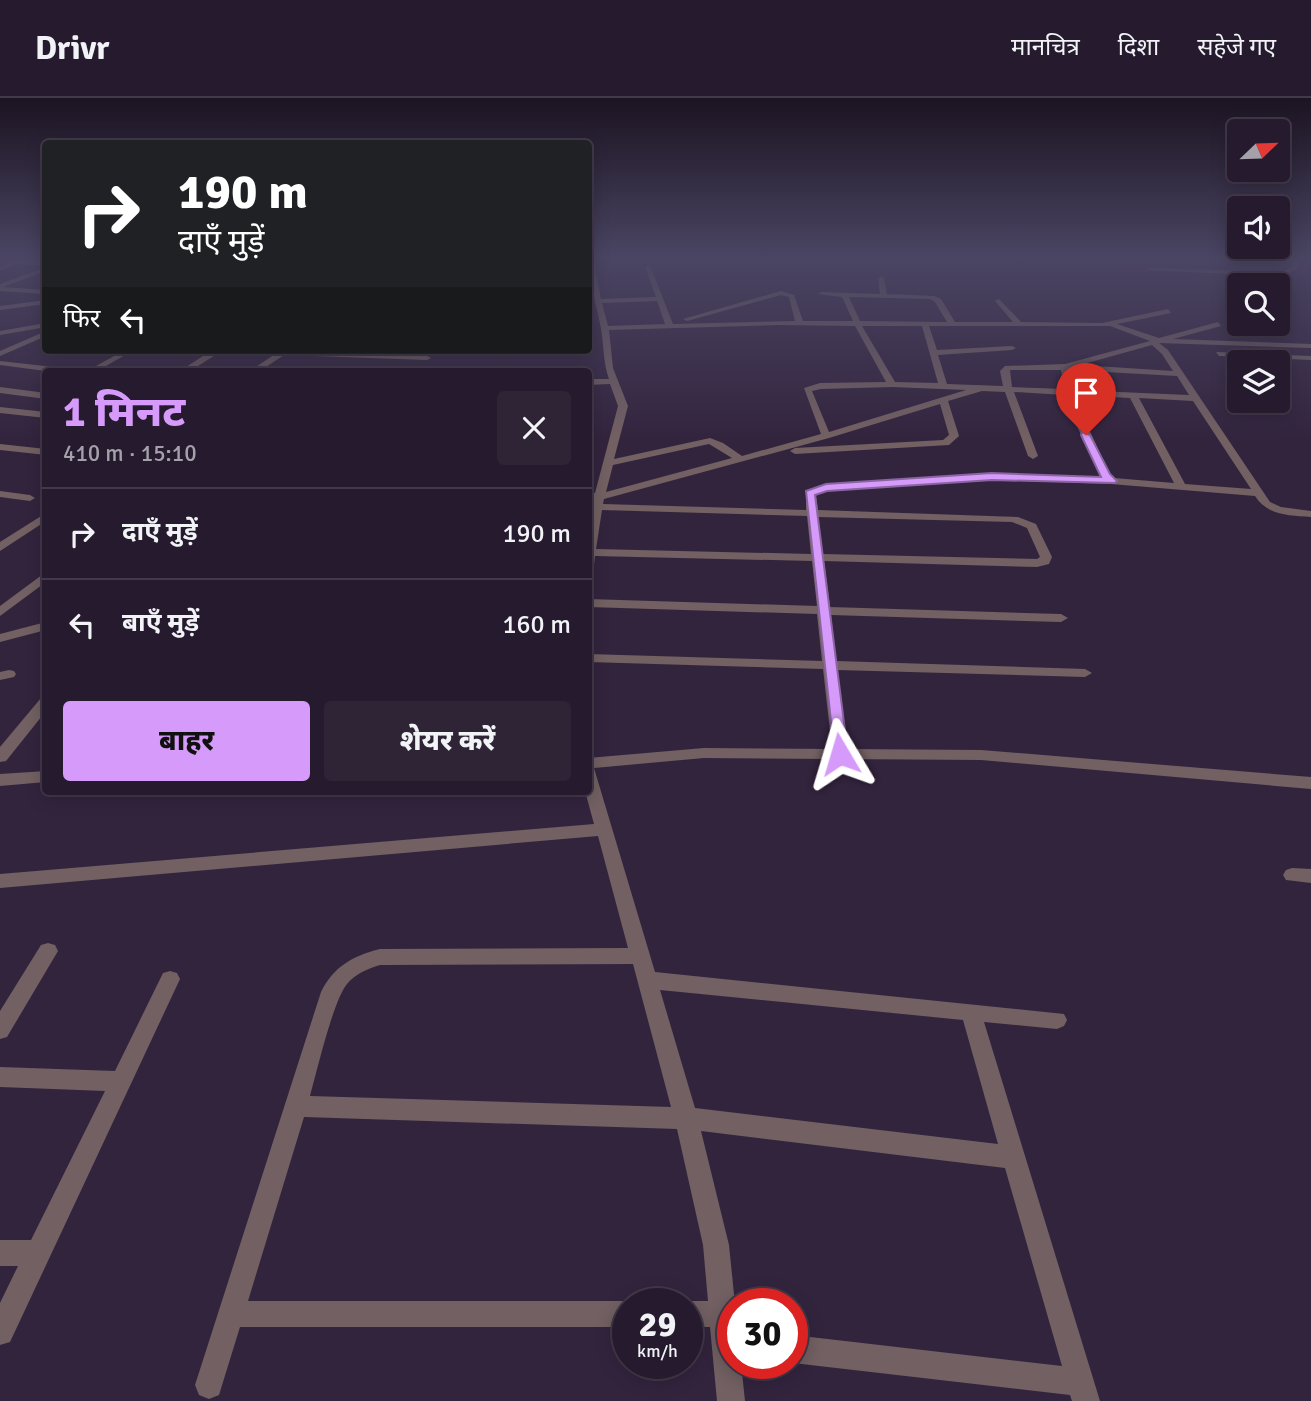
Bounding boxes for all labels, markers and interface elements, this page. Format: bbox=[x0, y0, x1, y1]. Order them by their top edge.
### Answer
text: Drivr bbox=[35, 28, 109, 69]
text: मानचित्र bbox=[1011, 32, 1080, 62]
text: दिशा bbox=[1118, 32, 1159, 62]
text: सहेजे गए bbox=[1197, 32, 1276, 62]
north arrow bbox=[1227, 119, 1290, 182]
map controls bbox=[1227, 119, 1290, 413]
text: 190 m bbox=[178, 162, 308, 222]
icon: right bbox=[63, 168, 154, 259]
button: sound bbox=[1227, 196, 1290, 259]
text: दाएँ मुड़ें bbox=[178, 222, 264, 261]
button: search bbox=[1227, 273, 1290, 336]
icon: left bbox=[114, 301, 152, 339]
text: फिर bbox=[63, 303, 100, 335]
button: layers bbox=[1227, 350, 1290, 413]
pin bbox=[1056, 363, 1116, 435]
icon: arrive bbox=[1067, 374, 1105, 412]
text: 1 मिनट bbox=[63, 387, 185, 438]
button: close bbox=[497, 391, 571, 465]
text: 410 m · 15:10 bbox=[63, 439, 197, 468]
icon: right bbox=[63, 515, 101, 553]
text: दाएँ मुड़ें bbox=[122, 516, 198, 548]
text: 190 m bbox=[502, 518, 571, 550]
icon: left bbox=[63, 606, 101, 644]
text: बाएँ मुड़ें bbox=[122, 607, 199, 639]
text: 160 m bbox=[502, 609, 571, 641]
button: बाहर bbox=[63, 701, 310, 781]
button: शेयर करें bbox=[324, 701, 571, 781]
position arrow bbox=[803, 717, 877, 791]
speed limit sign: 30 bbox=[717, 1288, 808, 1379]
text: 29 bbox=[639, 1303, 676, 1346]
text: km/h bbox=[637, 1340, 678, 1362]

